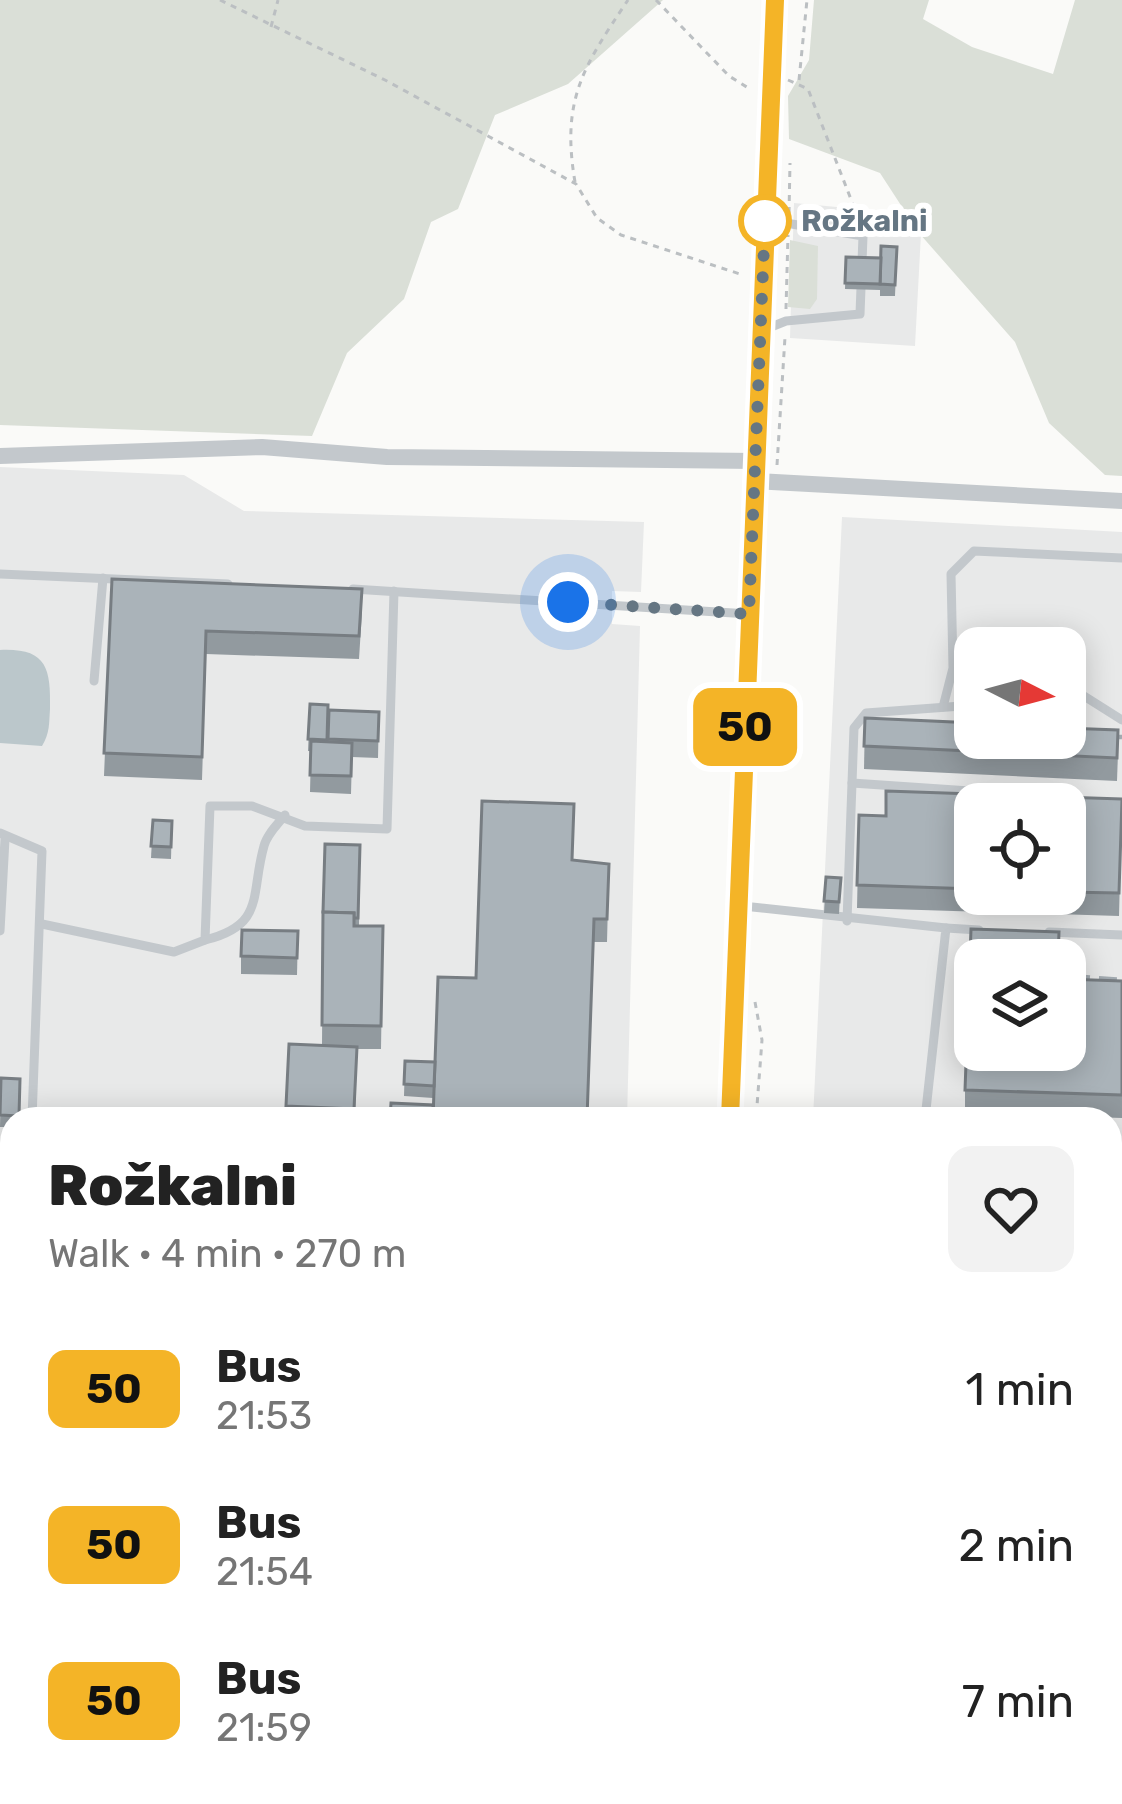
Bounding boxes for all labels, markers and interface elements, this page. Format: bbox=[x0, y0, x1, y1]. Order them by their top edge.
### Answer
marker: Rožkalni bbox=[740, 196, 790, 246]
place label: Rožkalni bbox=[801, 203, 928, 239]
your location bbox=[538, 572, 598, 632]
north arrow bbox=[954, 627, 1086, 759]
map controls bbox=[954, 627, 1086, 1071]
line badge: 50 bbox=[691, 688, 799, 766]
text: 50 bbox=[717, 702, 773, 752]
button: locate bbox=[954, 783, 1086, 915]
button: layers bbox=[954, 939, 1086, 1071]
button: heart bbox=[948, 1146, 1074, 1272]
text: Rožkalni bbox=[48, 1152, 297, 1219]
text: Walk · 4 min · 270 m bbox=[48, 1231, 407, 1277]
text: Bus bbox=[216, 1340, 301, 1393]
text: 1 min bbox=[966, 1363, 1074, 1416]
text: 50 bbox=[86, 1364, 142, 1414]
text: 21:53 bbox=[216, 1393, 312, 1439]
text: Bus bbox=[216, 1496, 301, 1549]
text: 2 min bbox=[958, 1519, 1074, 1572]
text: 50 bbox=[86, 1520, 142, 1570]
text: 21:54 bbox=[216, 1549, 313, 1595]
text: Bus bbox=[216, 1652, 301, 1705]
text: 7 min bbox=[962, 1675, 1074, 1728]
text: 50 bbox=[86, 1676, 142, 1726]
text: 21:59 bbox=[216, 1705, 312, 1751]

